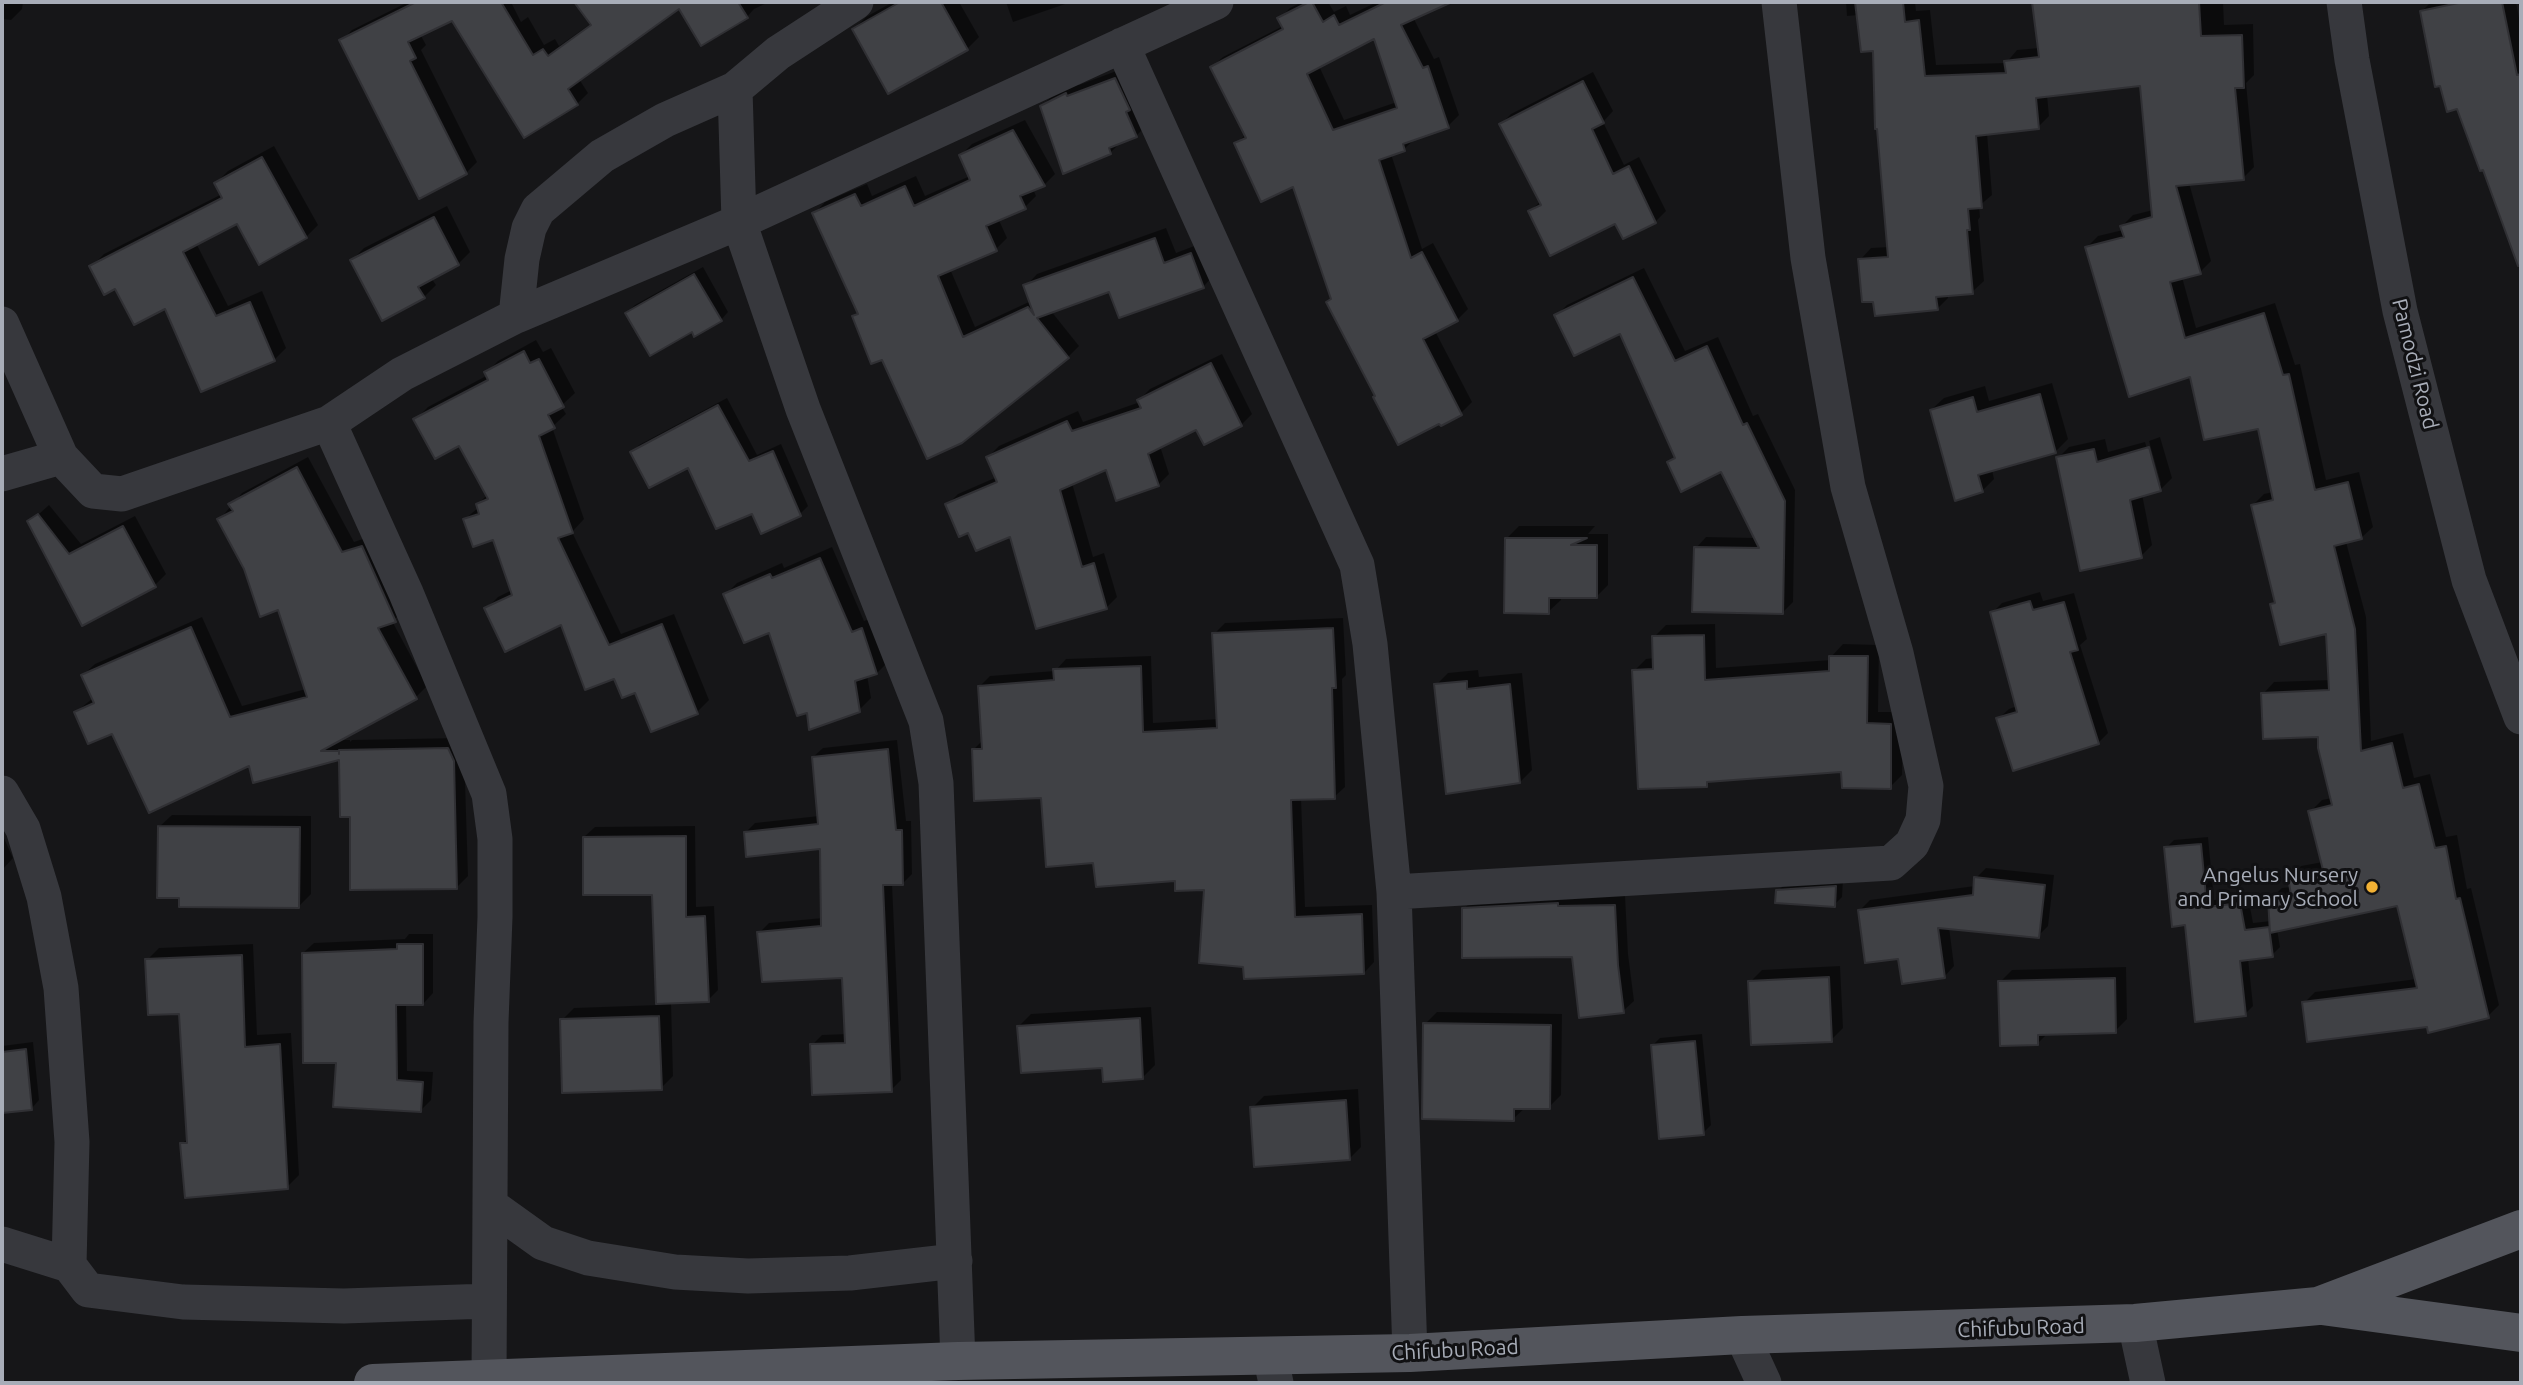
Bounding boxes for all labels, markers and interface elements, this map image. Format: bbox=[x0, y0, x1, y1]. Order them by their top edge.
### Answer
street label: Pamodzi Road bbox=[2387, 296, 2443, 432]
place label: Angelus Nursery and Primary School bbox=[2177, 862, 2358, 912]
marker: Angelus Nursery and Primary School bbox=[2364, 879, 2380, 895]
street label: Chifubu Road bbox=[1957, 1313, 2085, 1343]
street label: Chifubu Road bbox=[1391, 1334, 1519, 1366]

